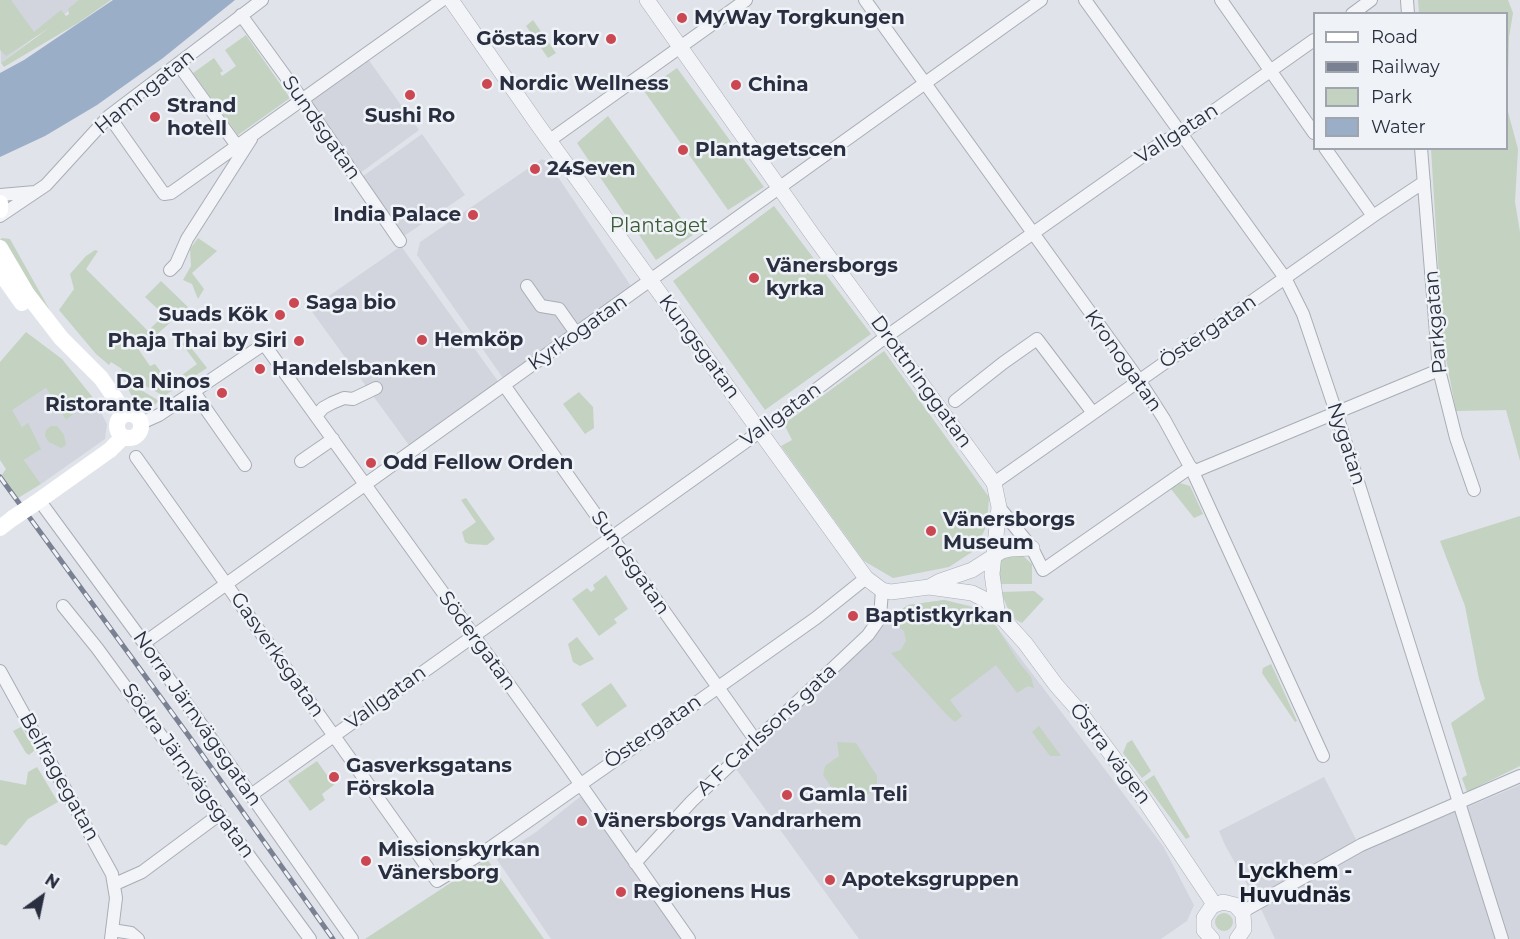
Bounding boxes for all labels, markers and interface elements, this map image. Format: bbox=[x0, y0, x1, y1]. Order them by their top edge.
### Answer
place label: MyWay Torgkungen bbox=[694, 6, 905, 30]
marker: MyWay Torgkungen bbox=[675, 11, 689, 25]
legend bbox=[1313, 12, 1508, 150]
text: Road bbox=[1371, 26, 1418, 48]
place label: Göstas korv bbox=[476, 27, 599, 51]
marker: Göstas korv bbox=[604, 32, 618, 46]
street label: Hamngatan bbox=[90, 44, 200, 140]
text: Railway bbox=[1371, 56, 1440, 78]
street label: Sundsgatan bbox=[276, 72, 366, 184]
place label: Nordic Wellness bbox=[499, 72, 669, 96]
place label: China bbox=[748, 73, 808, 97]
marker: Nordic Wellness bbox=[480, 77, 494, 91]
marker: China bbox=[729, 78, 743, 92]
text: Park bbox=[1371, 86, 1412, 108]
marker: Sushi Ro bbox=[403, 88, 417, 102]
place label: Strand hotell bbox=[167, 94, 236, 141]
street label: Vallgatan bbox=[1131, 98, 1223, 170]
place label: Sushi Ro bbox=[365, 104, 455, 128]
marker: Strand hotell bbox=[148, 110, 162, 124]
text: Water bbox=[1371, 116, 1426, 138]
place label: Plantagetscen bbox=[695, 138, 847, 162]
marker: Plantagetscen bbox=[676, 143, 690, 157]
place label: 24Seven bbox=[547, 157, 636, 181]
marker: 24Seven bbox=[528, 162, 542, 176]
place label: India Palace bbox=[333, 203, 461, 227]
marker: India Palace bbox=[466, 208, 480, 222]
park label: Plantaget bbox=[610, 214, 708, 238]
place label: Vänersborgs kyrka bbox=[766, 254, 898, 301]
street label: Parkgatan bbox=[1420, 269, 1452, 375]
marker: Vänersborgs kyrka bbox=[747, 271, 761, 285]
street label: Kyrkogatan bbox=[524, 290, 632, 376]
street label: Kungsgatan bbox=[653, 290, 745, 404]
street label: Östergatan bbox=[1155, 290, 1261, 374]
place label: Saga bio bbox=[306, 291, 396, 315]
marker: Saga bio bbox=[287, 296, 301, 310]
place label: Suads Kök bbox=[158, 303, 268, 327]
street label: Kronogatan bbox=[1079, 305, 1167, 417]
marker: Suads Kök bbox=[273, 308, 287, 322]
street label: Drottninggatan bbox=[865, 311, 977, 453]
place label: Hemköp bbox=[434, 328, 523, 352]
place label: Phaja Thai by Siri bbox=[107, 329, 287, 353]
marker: Hemköp bbox=[415, 333, 429, 347]
marker: Phaja Thai by Siri bbox=[292, 334, 306, 348]
place label: Handelsbanken bbox=[272, 357, 436, 381]
marker: Handelsbanken bbox=[253, 362, 267, 376]
place label: Da Ninos Ristorante Italia bbox=[45, 370, 210, 417]
street label: Vallgatan bbox=[736, 378, 826, 452]
marker: Da Ninos Ristorante Italia bbox=[215, 386, 229, 400]
street label: Nygatan bbox=[1321, 400, 1371, 488]
place label: Odd Fellow Orden bbox=[383, 451, 573, 475]
marker: Odd Fellow Orden bbox=[364, 456, 378, 470]
street label: Sundsgatan bbox=[585, 507, 675, 619]
place label: Vänersborgs Museum bbox=[943, 508, 1075, 555]
marker: Vänersborgs Museum bbox=[924, 524, 938, 538]
street label: Södergatan bbox=[433, 587, 521, 695]
street label: Gasverksgatan bbox=[225, 588, 329, 722]
place label: Baptistkyrkan bbox=[865, 604, 1013, 628]
marker: Baptistkyrkan bbox=[846, 609, 860, 623]
street label: Norra Järnvägsgatan bbox=[127, 627, 267, 811]
street label: A F Carlssons gata bbox=[692, 659, 842, 801]
street label: Vallgatan bbox=[341, 661, 431, 735]
street label: Södra Järnvägsgatan bbox=[117, 679, 259, 863]
street label: Östergatan bbox=[600, 690, 706, 774]
street label: Östra vägen bbox=[1064, 699, 1156, 809]
street label: Belfragegatan bbox=[14, 709, 104, 845]
place label: Gasverksgatans Förskola bbox=[346, 754, 512, 801]
marker: Gasverksgatans Förskola bbox=[327, 770, 341, 784]
place label: Gamla Teli bbox=[799, 783, 908, 807]
marker: Gamla Teli bbox=[780, 788, 794, 802]
place label: Vänersborgs Vandrarhem bbox=[594, 809, 862, 833]
marker: Vänersborgs Vandrarhem bbox=[575, 814, 589, 828]
place label: Missionskyrkan Vänersborg bbox=[378, 838, 540, 885]
marker: Missionskyrkan Vänersborg bbox=[359, 854, 373, 868]
district label: Lyckhem - Huvudnäs bbox=[1238, 859, 1352, 909]
north arrow bbox=[12, 867, 72, 927]
place label: Apoteksgruppen bbox=[842, 868, 1019, 892]
text: N bbox=[41, 870, 63, 893]
marker: Apoteksgruppen bbox=[823, 873, 837, 887]
place label: Regionens Hus bbox=[633, 880, 791, 904]
marker: Regionens Hus bbox=[614, 885, 628, 899]

